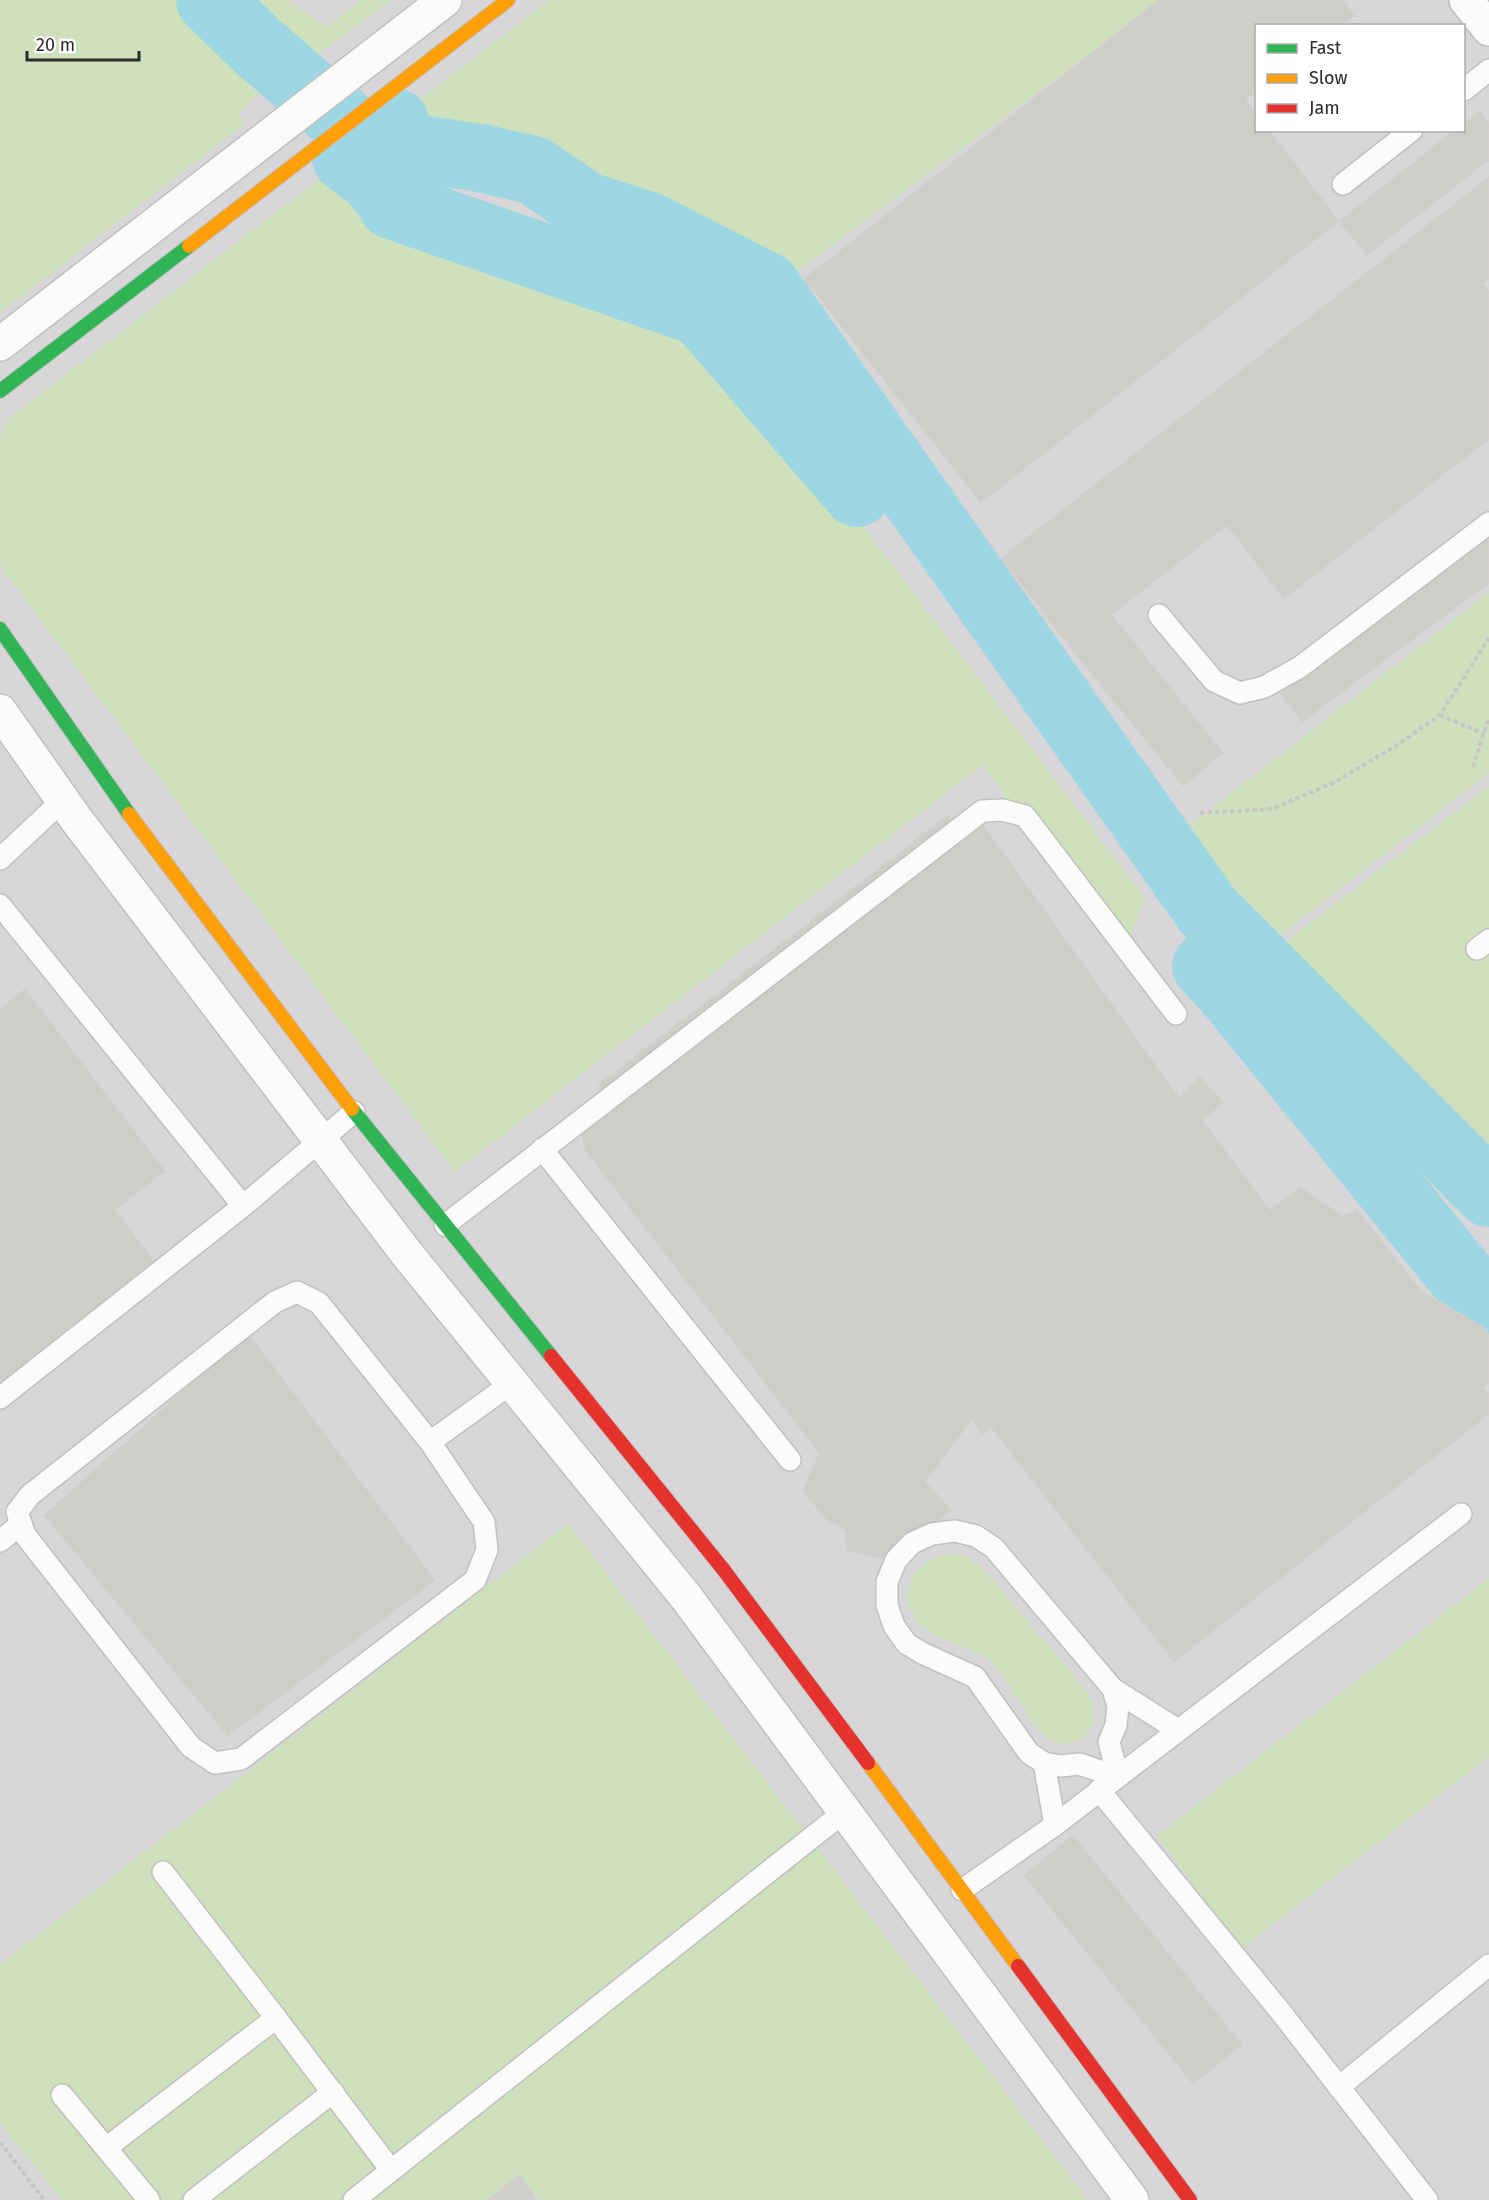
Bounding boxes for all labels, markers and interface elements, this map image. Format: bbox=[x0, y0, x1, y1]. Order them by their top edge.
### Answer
scale bar bbox=[27, 24, 140, 62]
legend bbox=[1255, 24, 1465, 132]
text: 20 m bbox=[36, 34, 75, 56]
text: Fast bbox=[1309, 37, 1342, 59]
text: Slow bbox=[1309, 67, 1348, 89]
text: Jam bbox=[1309, 97, 1340, 119]

